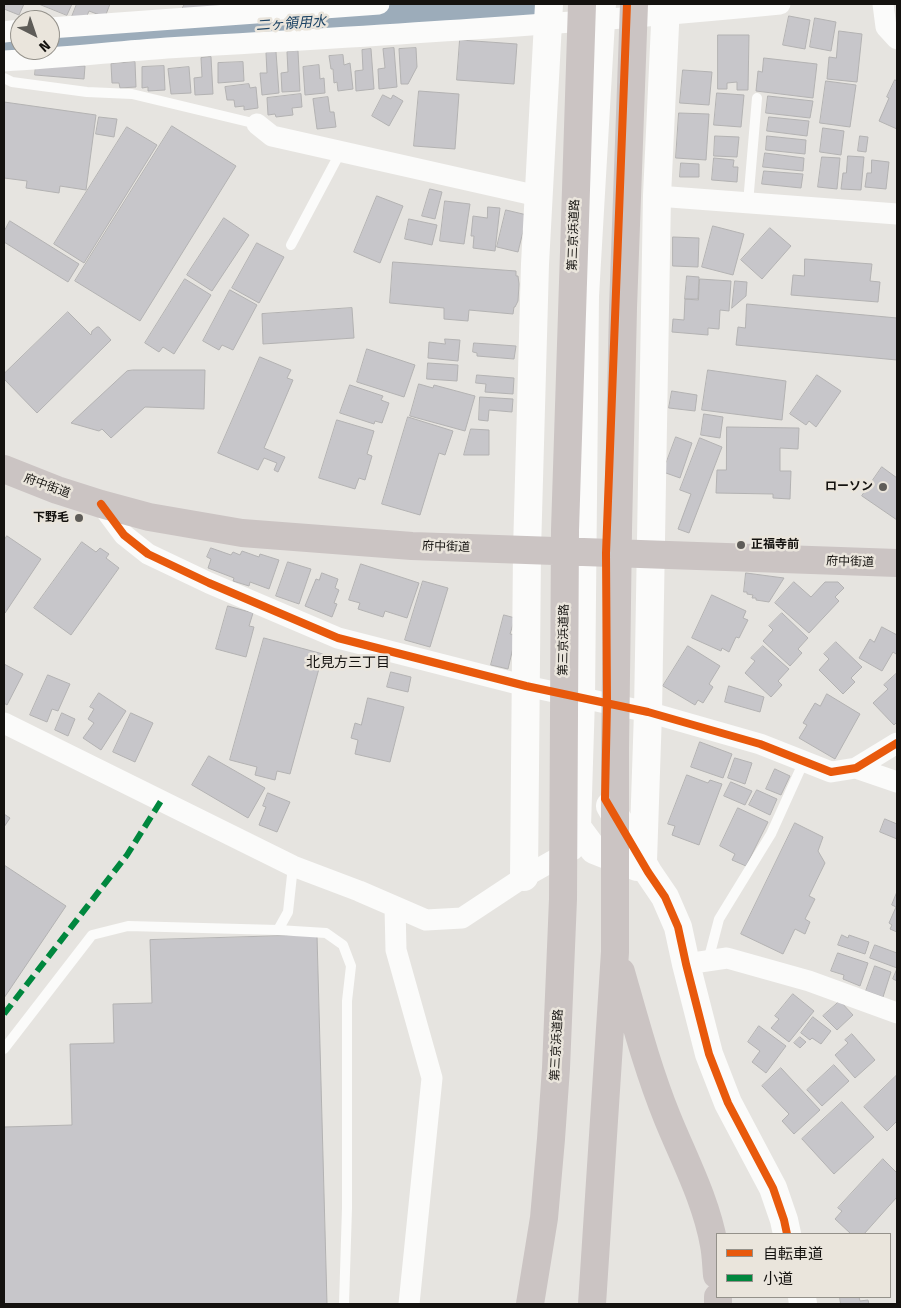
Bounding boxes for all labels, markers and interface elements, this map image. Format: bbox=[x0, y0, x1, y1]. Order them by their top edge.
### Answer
north arrow bbox=[10, 10, 60, 60]
water label: 二ヶ領用水 bbox=[255, 13, 327, 35]
text: N bbox=[35, 36, 54, 55]
street label: 第三京浜道路 bbox=[566, 199, 582, 271]
street label: 府中街道 bbox=[22, 471, 72, 501]
place label: ローソン bbox=[825, 480, 873, 494]
marker: ローソン bbox=[877, 481, 889, 493]
place label: 下野毛 bbox=[33, 511, 69, 525]
marker: 下野毛 bbox=[73, 512, 85, 524]
place label: 正福寺前 bbox=[751, 538, 799, 552]
street label: 府中街道 bbox=[422, 539, 470, 555]
marker: 正福寺前 bbox=[735, 539, 747, 551]
street label: 府中街道 bbox=[826, 554, 874, 570]
street label: 第三京浜道路 bbox=[556, 604, 572, 676]
district label: 北見方三丁目 bbox=[306, 655, 390, 671]
street label: 第三京浜道路 bbox=[548, 1009, 566, 1081]
legend bbox=[716, 1233, 891, 1298]
text: 自転車道 bbox=[763, 1245, 823, 1263]
text: 小道 bbox=[763, 1270, 793, 1288]

